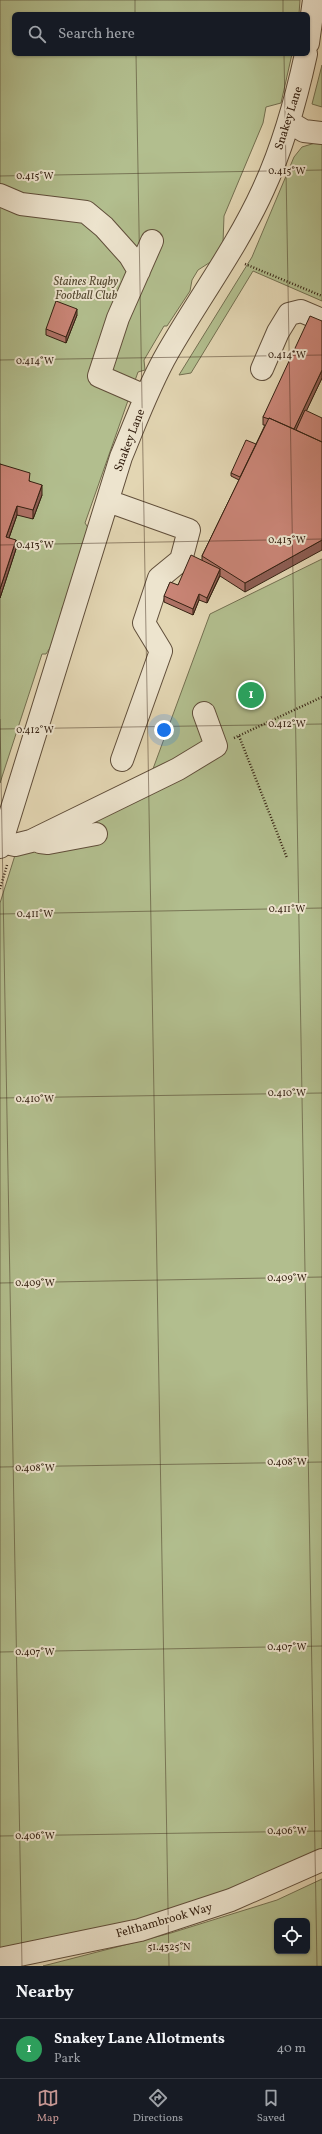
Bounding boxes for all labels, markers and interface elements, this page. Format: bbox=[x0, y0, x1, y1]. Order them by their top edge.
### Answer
search box bbox=[12, 12, 310, 56]
icon: search bbox=[26, 23, 48, 45]
text: Search here bbox=[58, 24, 135, 45]
street label: Snakey Lane bbox=[271, 84, 307, 152]
text: 0.415°W bbox=[268, 164, 306, 178]
text: 0.415°W bbox=[16, 169, 54, 183]
park label: Staines Rugby Football Club bbox=[54, 274, 119, 304]
text: 0.414°W bbox=[268, 348, 306, 362]
text: 0.414°W bbox=[16, 354, 54, 368]
street label: Snakey Lane bbox=[111, 407, 149, 474]
text: 0.413°W bbox=[268, 533, 306, 547]
text: 0.413°W bbox=[16, 538, 54, 552]
pin: 1 bbox=[238, 680, 264, 710]
text: 0.412°W bbox=[268, 717, 306, 731]
your location bbox=[154, 720, 174, 740]
text: 0.412°W bbox=[16, 723, 54, 737]
text: 0.411°W bbox=[269, 902, 305, 916]
text: 0.411°W bbox=[17, 907, 53, 921]
text: 0.410°W bbox=[268, 1086, 306, 1100]
text: 0.410°W bbox=[16, 1092, 54, 1106]
text: 0.409°W bbox=[267, 1271, 307, 1285]
text: 0.409°W bbox=[15, 1276, 55, 1290]
text: 0.408°W bbox=[267, 1455, 307, 1469]
text: 0.408°W bbox=[15, 1461, 55, 1475]
text: 0.407°W bbox=[267, 1640, 307, 1654]
text: 0.407°W bbox=[15, 1645, 55, 1659]
text: 0.406°W bbox=[267, 1824, 307, 1838]
text: 0.406°W bbox=[15, 1829, 55, 1843]
street label: Felthambrook Way bbox=[114, 1899, 215, 1942]
map controls bbox=[274, 1918, 310, 1954]
button: locate bbox=[274, 1918, 310, 1954]
text: 51.4325°N bbox=[147, 1940, 191, 1954]
text: Nearby bbox=[16, 1981, 74, 2004]
text: Snakey Lane Allotments bbox=[54, 2029, 225, 2050]
text: 1 bbox=[26, 2040, 32, 2058]
text: 40 m bbox=[277, 2040, 306, 2058]
text: Park bbox=[54, 2050, 81, 2068]
tab: Map bbox=[37, 2087, 59, 2126]
tab: Directions bbox=[133, 2087, 183, 2126]
tab: Saved bbox=[257, 2087, 285, 2126]

